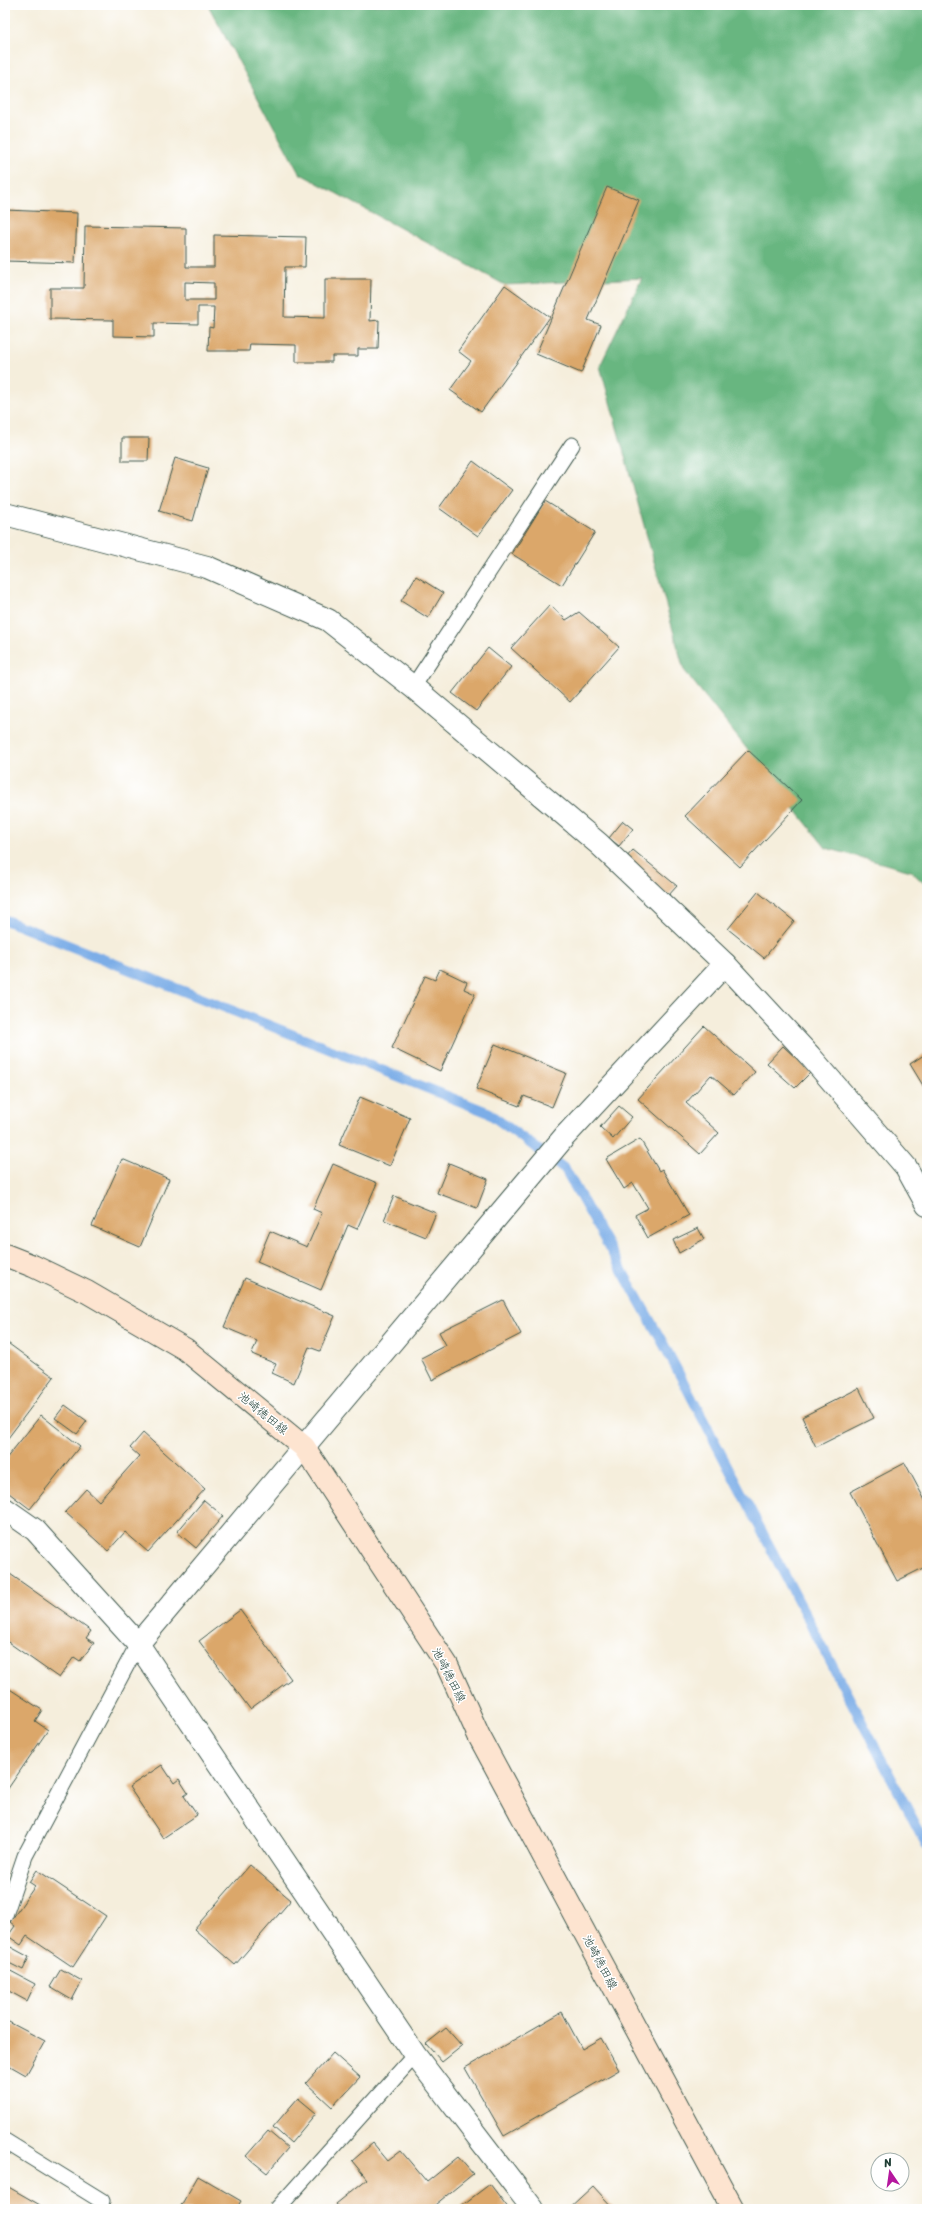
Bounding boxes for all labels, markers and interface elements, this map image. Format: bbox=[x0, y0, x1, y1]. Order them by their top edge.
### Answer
street label: 池崎徳田線 bbox=[233, 1386, 293, 1440]
street label: 池崎徳田線 bbox=[426, 1643, 472, 1707]
street label: 池崎徳田線 bbox=[576, 1930, 624, 1994]
north arrow bbox=[870, 2152, 910, 2192]
text: N bbox=[881, 2153, 894, 2173]

